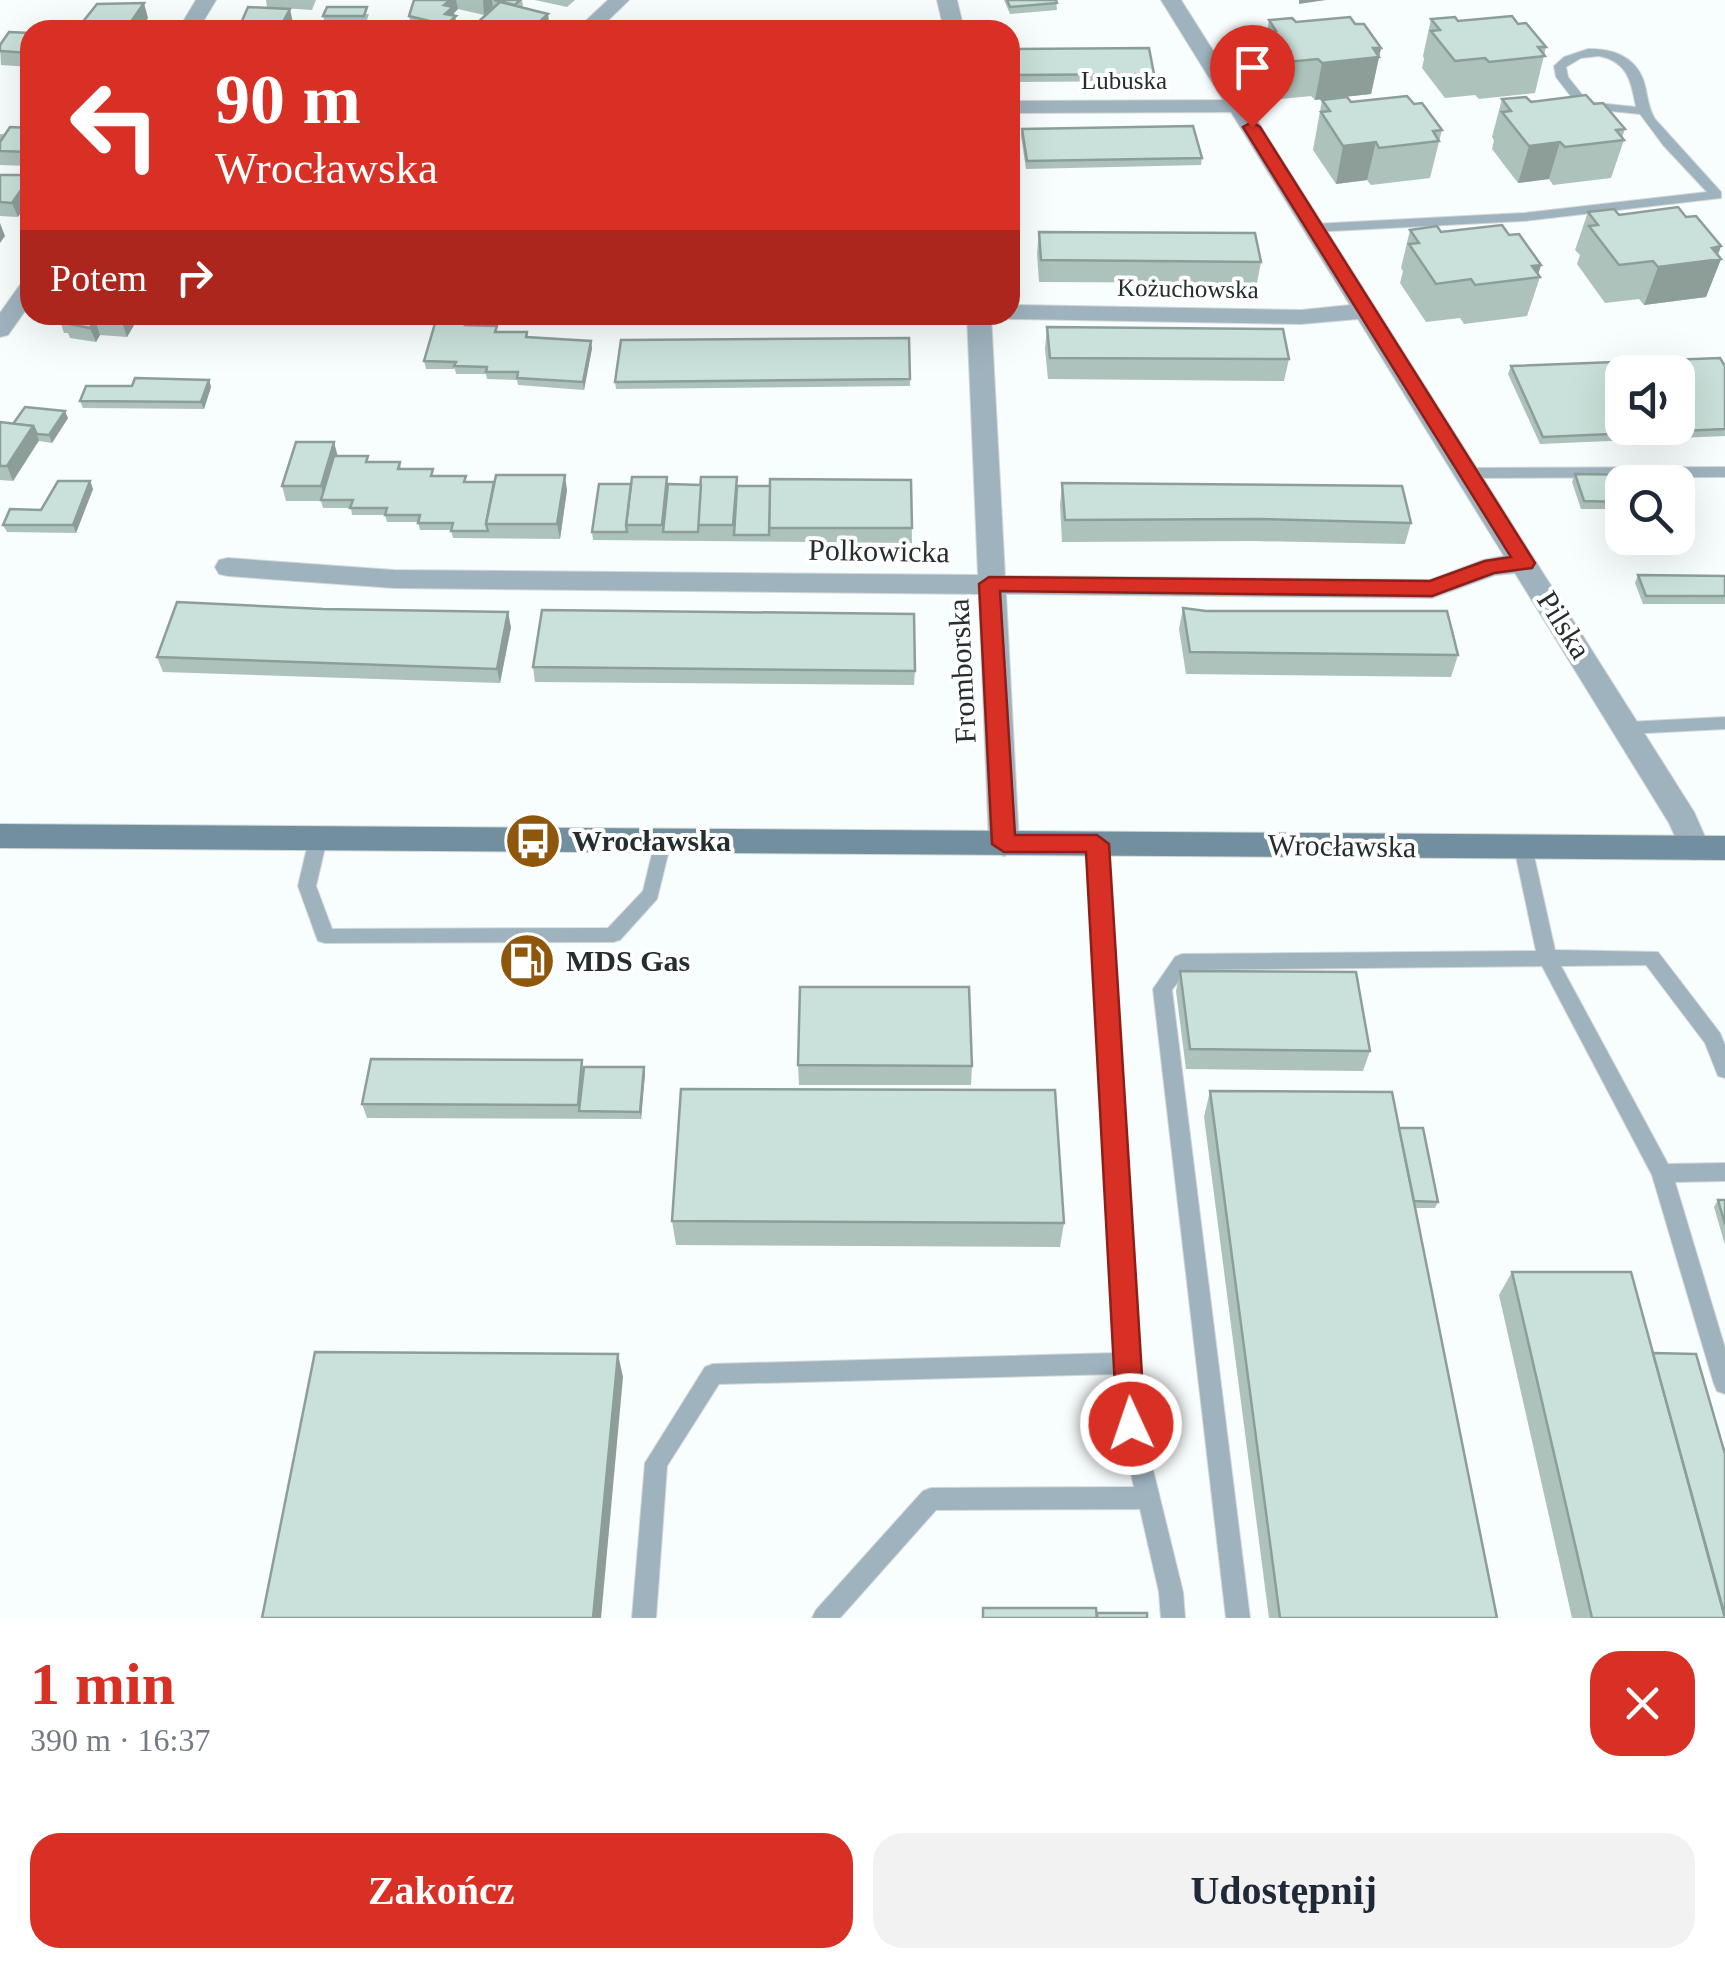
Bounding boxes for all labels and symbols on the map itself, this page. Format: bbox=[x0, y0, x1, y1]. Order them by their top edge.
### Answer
pin bbox=[1210, 25, 1295, 128]
street label: Lubuska bbox=[1081, 67, 1167, 94]
street label: Kożuchowska bbox=[1117, 274, 1259, 303]
street label: Polkowicka bbox=[808, 533, 950, 568]
street label: Pilska bbox=[1531, 585, 1598, 665]
street label: Fromborska bbox=[941, 598, 982, 744]
bus stop icon: Wrocławska bbox=[503, 811, 563, 871]
place label: Wrocławska bbox=[572, 824, 731, 857]
street label: Wrocławska bbox=[1267, 828, 1417, 863]
fuel station icon: MDS Gas bbox=[497, 931, 557, 991]
place label: MDS Gas bbox=[566, 944, 690, 977]
position arrow bbox=[1079, 1372, 1183, 1476]

